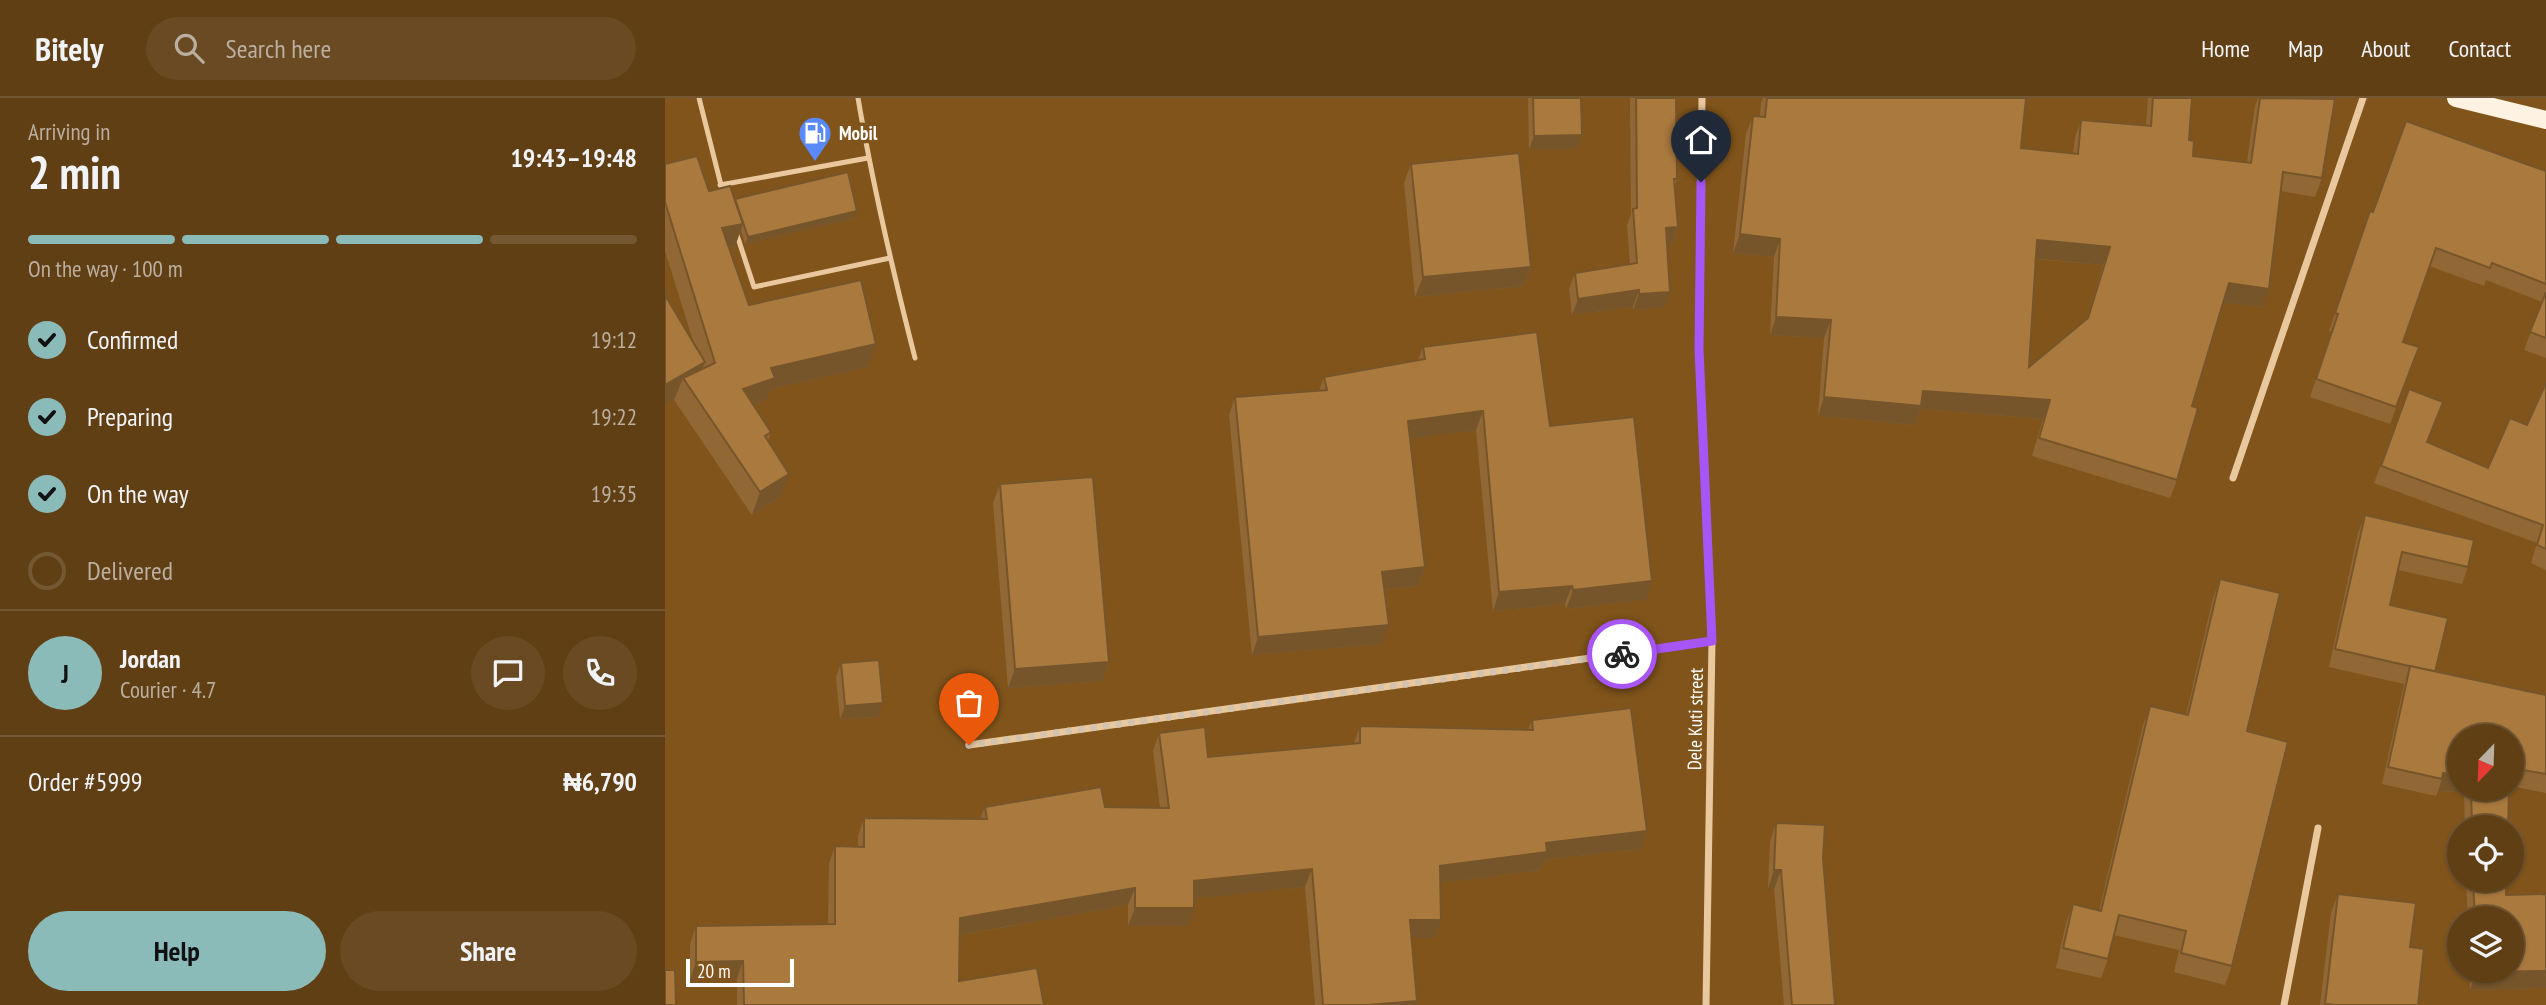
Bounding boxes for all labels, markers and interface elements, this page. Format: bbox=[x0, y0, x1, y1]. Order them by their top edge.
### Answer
search box bbox=[146, 17, 636, 80]
text: Bitely bbox=[35, 27, 104, 70]
icon: search bbox=[170, 29, 208, 67]
text: Search here bbox=[226, 32, 331, 65]
text: Home bbox=[2201, 33, 2250, 64]
text: Map bbox=[2288, 33, 2323, 64]
text: About bbox=[2361, 33, 2410, 64]
text: Contact bbox=[2448, 33, 2511, 64]
pin bbox=[1671, 110, 1731, 182]
fuel station icon: Mobil bbox=[796, 114, 834, 163]
text: Arriving in bbox=[28, 117, 110, 146]
place label: Mobil bbox=[839, 121, 878, 145]
icon: home bbox=[1682, 121, 1720, 159]
text: 19:43–19:48 bbox=[510, 141, 637, 174]
text: 2 min bbox=[28, 142, 121, 202]
text: On the way · 100 m bbox=[28, 254, 183, 283]
icon: check bbox=[28, 321, 66, 359]
text: Confirmed bbox=[87, 323, 178, 356]
text: 19:12 bbox=[591, 325, 637, 354]
icon: check bbox=[28, 398, 66, 436]
text: Preparing bbox=[87, 400, 173, 433]
text: 19:22 bbox=[591, 402, 637, 431]
icon: check bbox=[28, 475, 66, 513]
text: On the way bbox=[87, 477, 189, 510]
text: 19:35 bbox=[591, 479, 637, 508]
text: Delivered bbox=[87, 554, 173, 587]
courier bbox=[1587, 619, 1657, 689]
icon: bike bbox=[1603, 635, 1641, 673]
button: chat bbox=[471, 636, 545, 710]
button: phone bbox=[563, 636, 637, 710]
text: Jordan bbox=[120, 642, 181, 675]
text: J bbox=[61, 657, 69, 690]
street label: Dele Kuti street bbox=[1682, 667, 1708, 770]
pin bbox=[939, 673, 999, 745]
text: Courier · 4.7 bbox=[120, 675, 216, 704]
icon: bag bbox=[950, 684, 988, 722]
north arrow bbox=[2447, 724, 2523, 802]
map controls bbox=[2447, 724, 2524, 983]
text: Order #5999 bbox=[28, 765, 143, 798]
text: ₦6,790 bbox=[563, 765, 637, 798]
button: locate bbox=[2447, 815, 2524, 892]
button: layers bbox=[2447, 906, 2524, 983]
button: Help bbox=[28, 911, 326, 991]
button: Share bbox=[340, 911, 637, 991]
scale bar bbox=[686, 956, 795, 988]
text: 20 m bbox=[697, 959, 731, 983]

